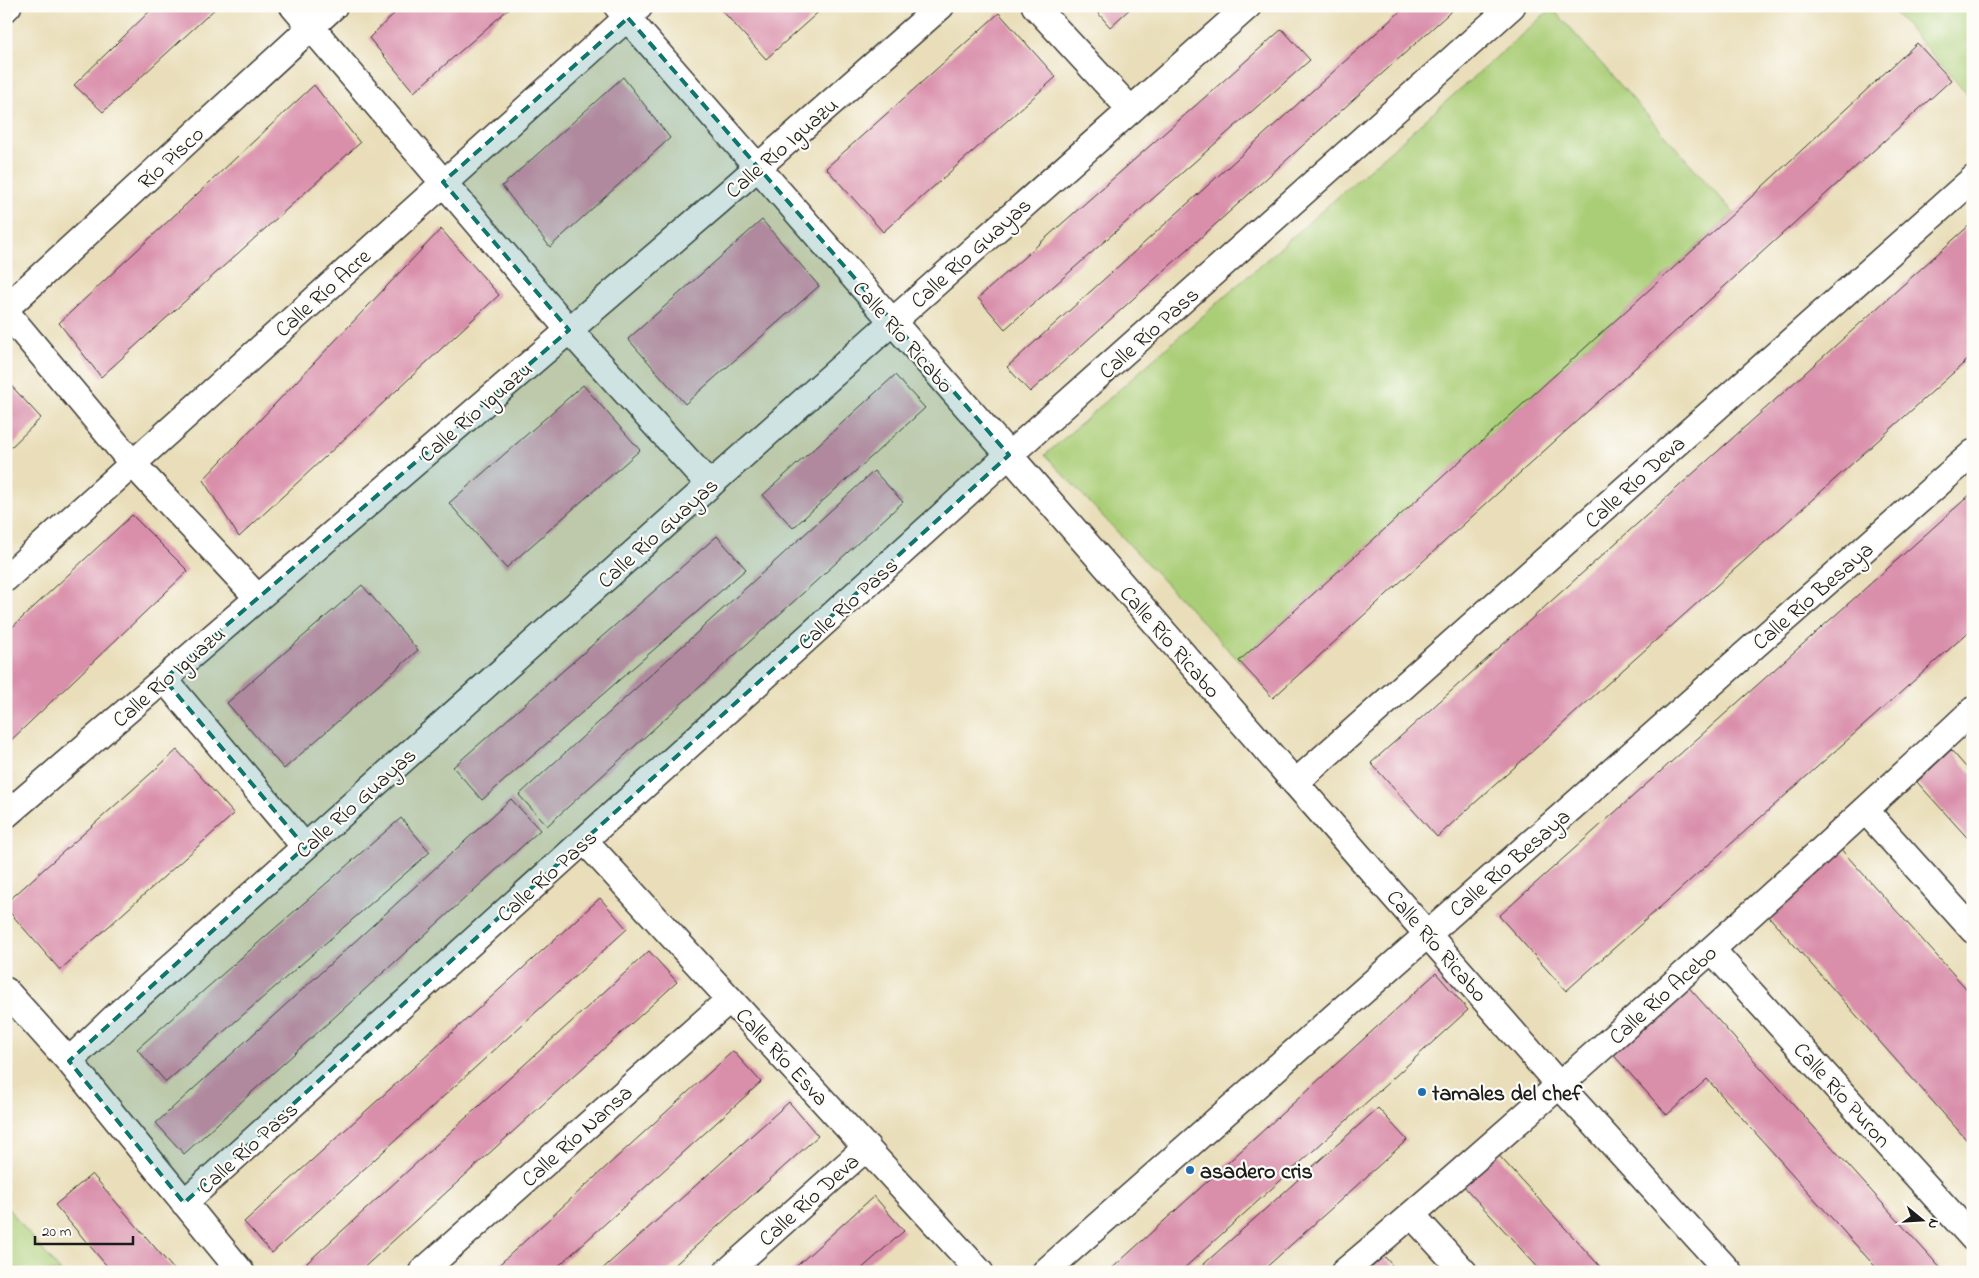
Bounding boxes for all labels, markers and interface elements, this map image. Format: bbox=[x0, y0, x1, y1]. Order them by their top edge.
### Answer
street label: Calle Río Iguazu bbox=[719, 91, 847, 208]
street label: Río Pisco bbox=[132, 120, 213, 198]
street label: Calle Río Guayas bbox=[904, 191, 1040, 318]
street label: Calle Río Acre bbox=[269, 242, 379, 346]
street label: Calle Río Ricabo bbox=[844, 274, 960, 402]
street label: Calle Río Pass bbox=[1093, 280, 1207, 388]
street label: Calle Río Iguazu bbox=[413, 355, 541, 472]
street label: Calle Río Deva bbox=[1578, 429, 1694, 537]
street label: Calle Río Guayas bbox=[591, 471, 727, 598]
street label: Calle Río Besaya bbox=[1746, 535, 1882, 660]
street label: Calle Río Pass bbox=[792, 551, 906, 659]
street label: Calle Río Ricabo bbox=[1111, 579, 1227, 707]
street label: Calle Río Iguazu bbox=[106, 620, 234, 737]
street label: Calle Río Guayas bbox=[289, 741, 425, 868]
street label: Calle Río Besaya bbox=[1443, 802, 1579, 927]
street label: Calle Río Pass bbox=[491, 823, 605, 931]
street label: Calle Río Ricabo bbox=[1378, 883, 1494, 1011]
street label: Calle Río Acebo bbox=[1603, 939, 1725, 1054]
street label: Calle Río Esva bbox=[727, 1002, 835, 1115]
street label: Calle Río Puron bbox=[1784, 1036, 1897, 1156]
street label: Calle Río Nansa bbox=[515, 1078, 641, 1196]
place label: tamales del chef bbox=[1431, 1079, 1583, 1111]
marker: tamales del chef bbox=[1416, 1086, 1428, 1098]
street label: Calle Río Pass bbox=[192, 1095, 306, 1203]
street label: Calle Río Deva bbox=[752, 1147, 868, 1255]
place label: asadero cris bbox=[1200, 1157, 1313, 1189]
marker: asadero cris bbox=[1184, 1164, 1196, 1176]
north arrow bbox=[1896, 1196, 1946, 1246]
scale bar bbox=[35, 1213, 132, 1245]
text: N bbox=[1921, 1216, 1944, 1231]
text: 20 m bbox=[42, 1221, 72, 1243]

